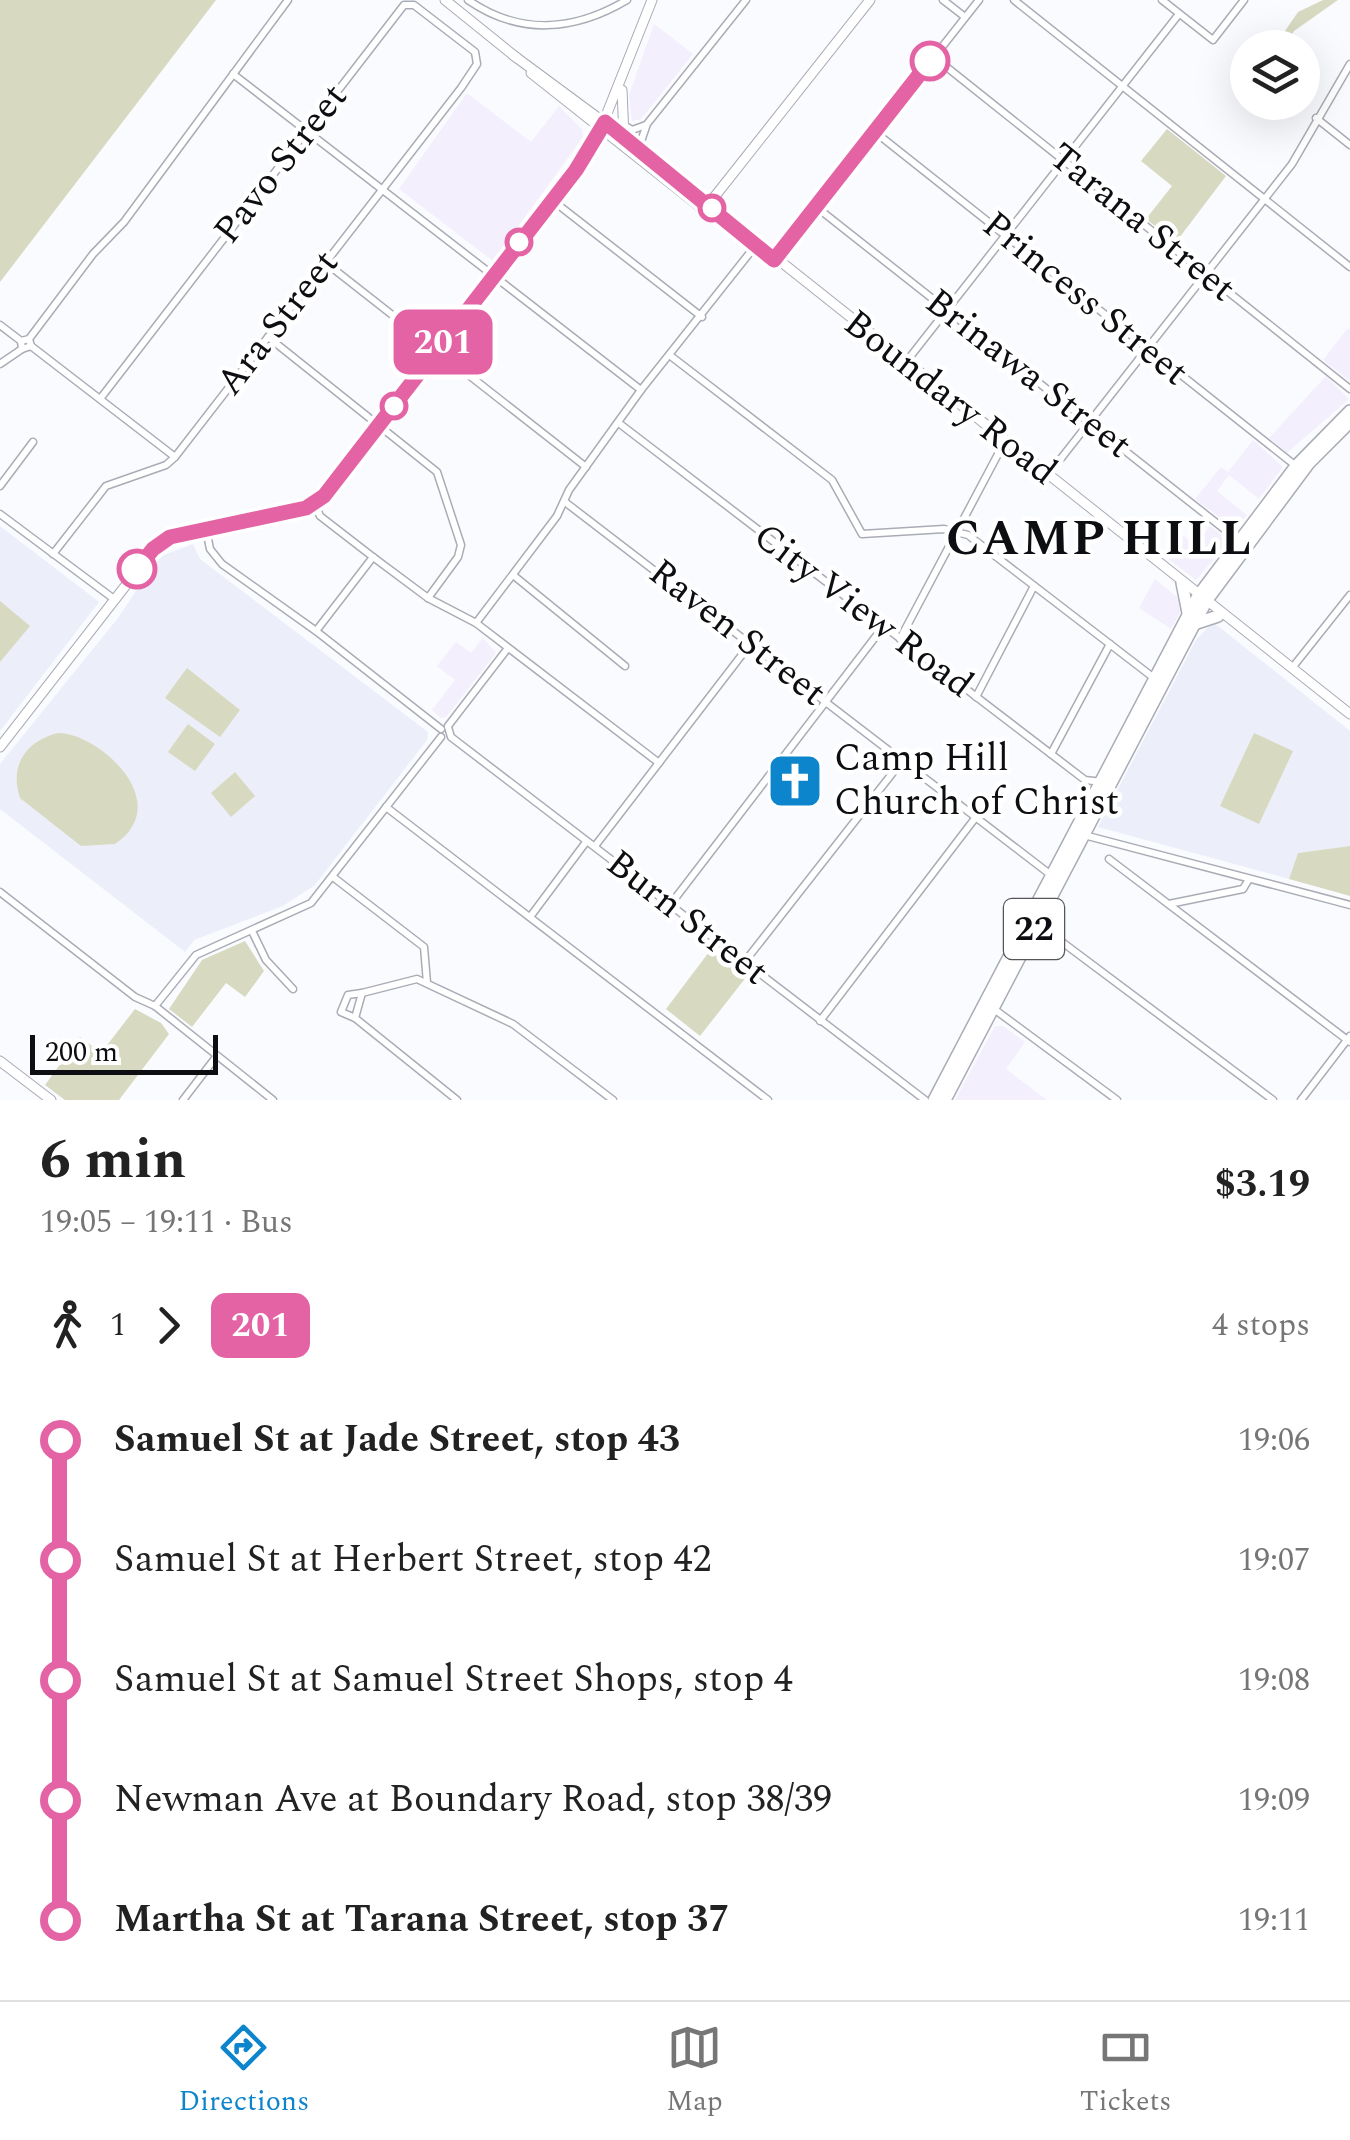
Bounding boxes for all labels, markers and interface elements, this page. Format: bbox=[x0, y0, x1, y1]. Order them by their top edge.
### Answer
map controls bbox=[1230, 30, 1320, 120]
button: layers bbox=[1230, 30, 1320, 120]
unlabelled marker bbox=[911, 42, 949, 80]
street label: Pavo Street bbox=[200, 71, 362, 257]
street label: Tarana Street bbox=[1036, 129, 1248, 317]
unlabelled marker bbox=[699, 195, 725, 221]
street label: Princess Street bbox=[969, 197, 1201, 401]
unlabelled marker bbox=[506, 229, 532, 255]
street label: Ara Street bbox=[202, 237, 354, 409]
street label: Brinawa Street bbox=[912, 275, 1144, 473]
street label: Boundary Road bbox=[831, 296, 1069, 500]
line badge: 201 bbox=[386, 310, 500, 374]
text: 201 bbox=[414, 316, 472, 369]
unlabelled marker bbox=[381, 393, 407, 419]
district label: CAMP HILL bbox=[946, 503, 1254, 576]
street label: City View Road bbox=[741, 509, 985, 713]
street label: Raven Street bbox=[636, 545, 838, 721]
unlabelled marker bbox=[118, 550, 156, 588]
place label: Camp Hill Church of Christ bbox=[834, 730, 1119, 832]
church icon: Camp Hill Church of Christ bbox=[765, 751, 825, 811]
street label: Burn Street bbox=[593, 836, 781, 1000]
road number: 22 bbox=[1004, 899, 1064, 959]
scale bar bbox=[30, 1030, 218, 1074]
text: 200 m bbox=[45, 1031, 118, 1074]
text: 6 min bbox=[40, 1119, 186, 1202]
text: $3.19 bbox=[1215, 1156, 1310, 1214]
text: 19:05 – 19:11 · Bus bbox=[40, 1198, 293, 1247]
icon: walk bbox=[40, 1298, 95, 1353]
icon: forward bbox=[141, 1298, 196, 1353]
text: 201 bbox=[231, 1299, 290, 1352]
text: 1 bbox=[110, 1301, 126, 1350]
text: 4 stops bbox=[1212, 1301, 1310, 1350]
text: Samuel St at Jade Street, stop 43 bbox=[114, 1411, 680, 1469]
text: 19:06 bbox=[1238, 1416, 1310, 1465]
text: Samuel St at Herbert Street, stop 42 bbox=[114, 1531, 712, 1589]
text: 19:07 bbox=[1238, 1536, 1310, 1585]
text: Samuel St at Samuel Street Shops, stop 4 bbox=[114, 1651, 793, 1709]
text: 19:08 bbox=[1238, 1656, 1310, 1705]
text: Newman Ave at Boundary Road, stop 38/39 bbox=[114, 1771, 832, 1829]
text: 19:09 bbox=[1238, 1776, 1310, 1825]
text: Martha St at Tarana Street, stop 37 bbox=[114, 1891, 730, 1949]
text: 19:11 bbox=[1238, 1896, 1310, 1945]
tab: Directions bbox=[179, 2020, 309, 2123]
tab: Map bbox=[666, 2020, 723, 2123]
tab: Tickets bbox=[1080, 2020, 1171, 2123]

